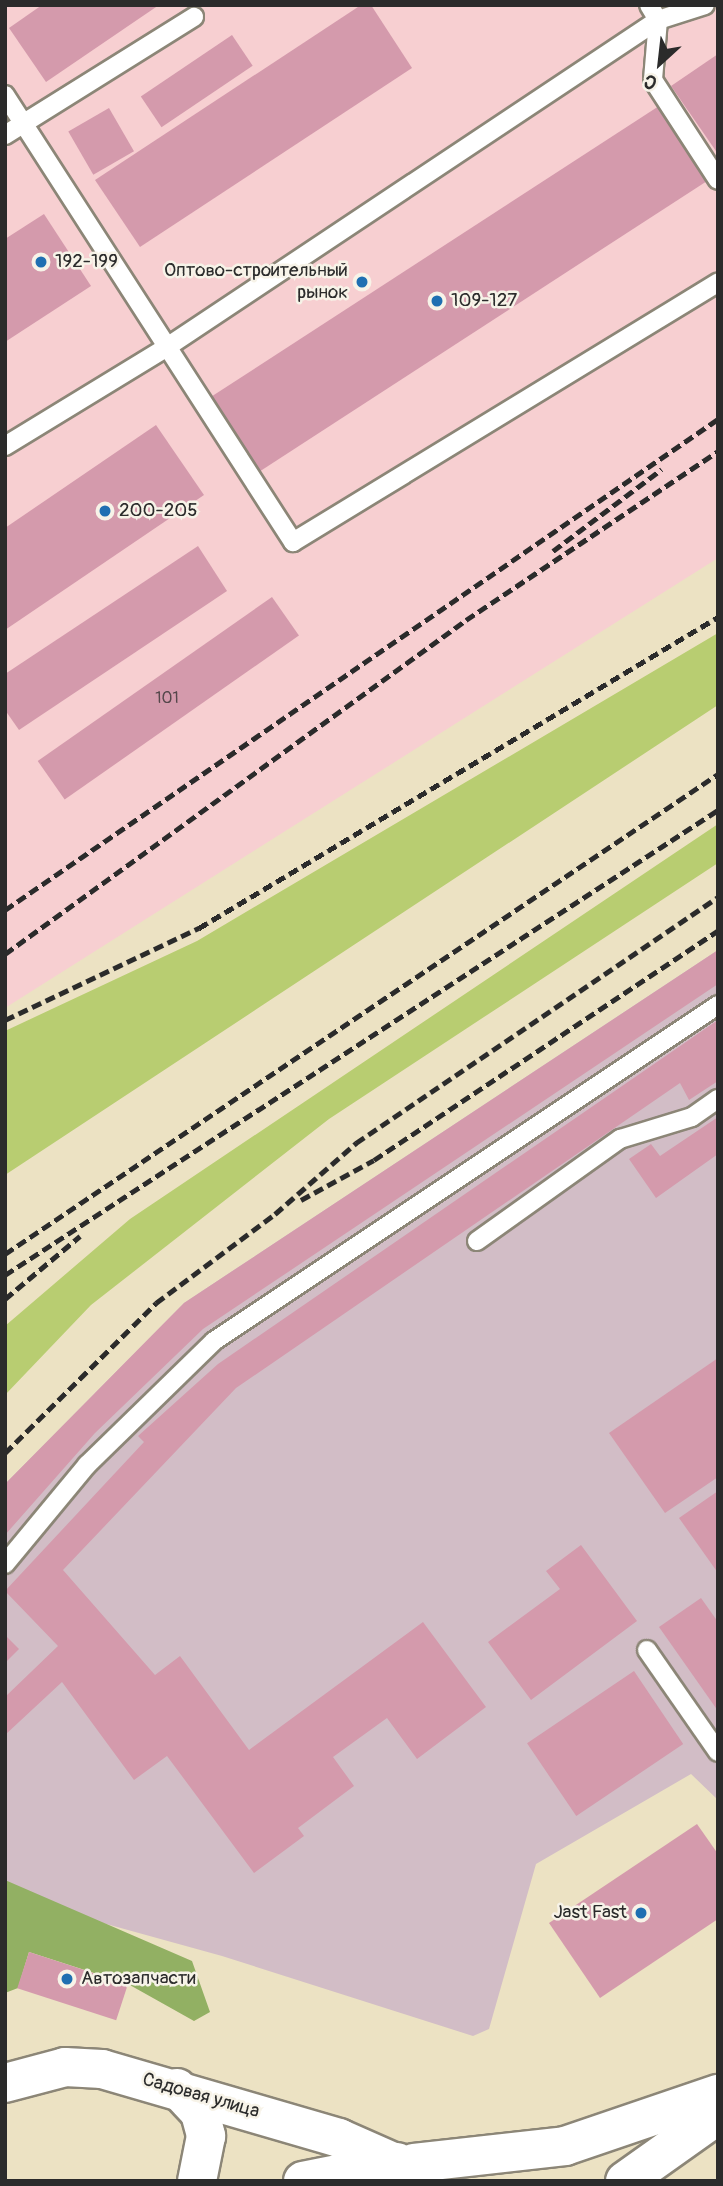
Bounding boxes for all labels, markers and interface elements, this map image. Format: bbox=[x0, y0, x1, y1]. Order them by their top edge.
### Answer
north arrow bbox=[625, 28, 695, 98]
text: С bbox=[640, 68, 661, 95]
place label: 192-199 bbox=[55, 251, 118, 273]
marker: 192-199 bbox=[33, 254, 49, 270]
place label: Оптово-строительный рынок bbox=[164, 260, 348, 304]
marker: Оптово-строительный рынок bbox=[354, 274, 370, 290]
place label: 109-127 bbox=[451, 290, 517, 312]
marker: 109-127 bbox=[429, 293, 445, 309]
place label: 200-205 bbox=[119, 500, 198, 522]
marker: 200-205 bbox=[97, 503, 113, 519]
house number: 101 bbox=[155, 688, 179, 708]
place label: Jast Fast bbox=[554, 1902, 627, 1924]
marker: Jast Fast bbox=[633, 1905, 649, 1921]
place label: Автозапчасти bbox=[81, 1968, 196, 1990]
marker: Автозапчасти bbox=[59, 1971, 75, 1987]
street label: Садовая улица bbox=[140, 2068, 262, 2124]

